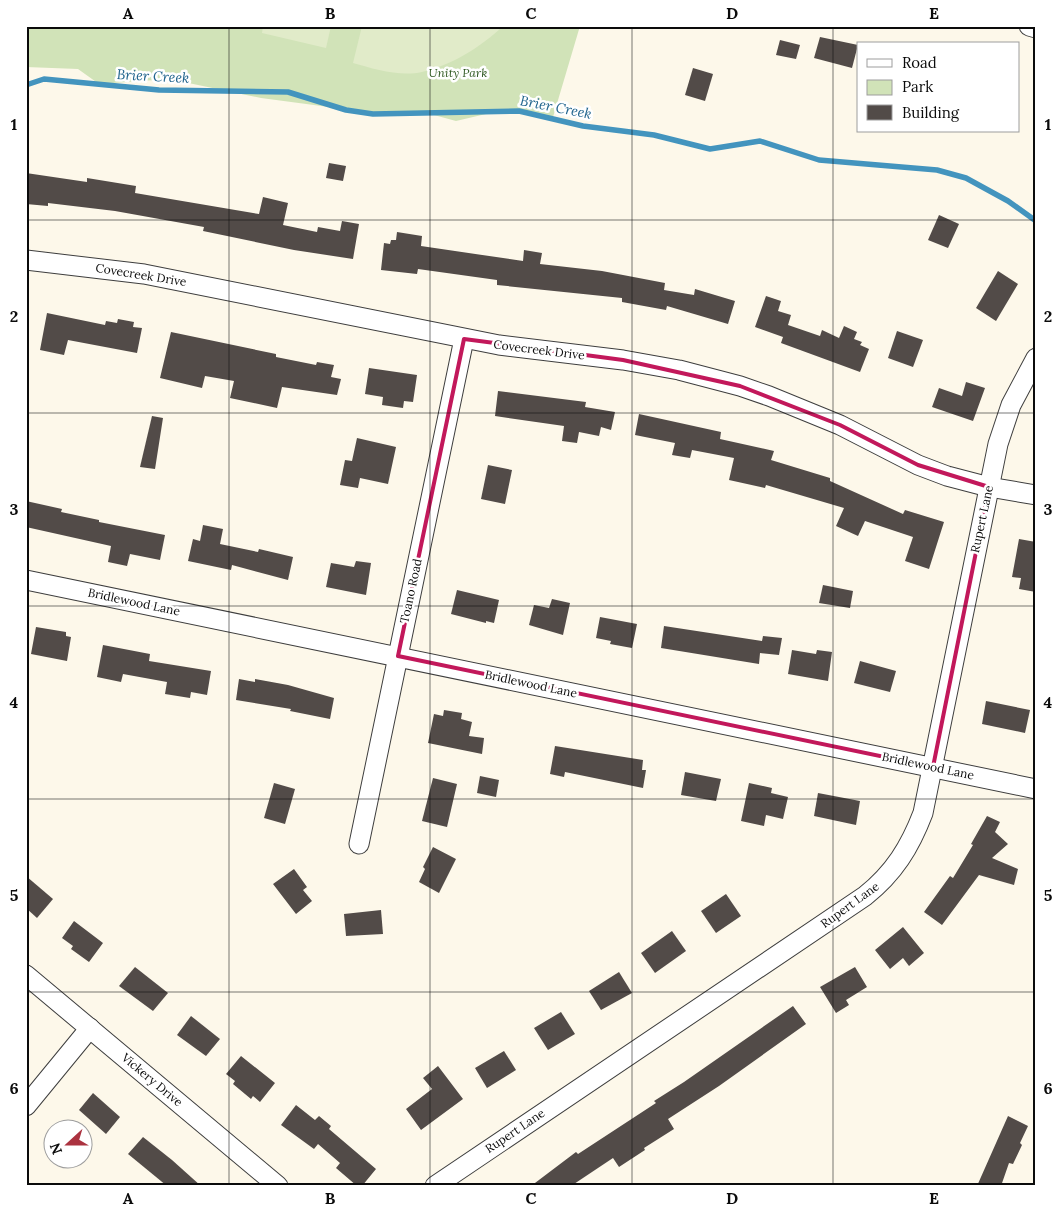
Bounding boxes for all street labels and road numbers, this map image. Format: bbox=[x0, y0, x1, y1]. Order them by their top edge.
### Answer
street label: Covecreek Drive bbox=[95, 260, 188, 289]
street label: Covecreek Drive bbox=[493, 336, 586, 363]
street label: Rupert Lane bbox=[967, 483, 996, 554]
street label: Toano Road bbox=[396, 557, 425, 625]
street label: Bridlewood Lane bbox=[87, 584, 182, 619]
street label: Bridlewood Lane bbox=[484, 666, 579, 701]
street label: Bridlewood Lane bbox=[881, 748, 976, 783]
street label: Rupert Lane bbox=[818, 878, 882, 931]
street label: Vickery Drive bbox=[118, 1049, 186, 1110]
street label: Rupert Lane bbox=[482, 1105, 548, 1156]

